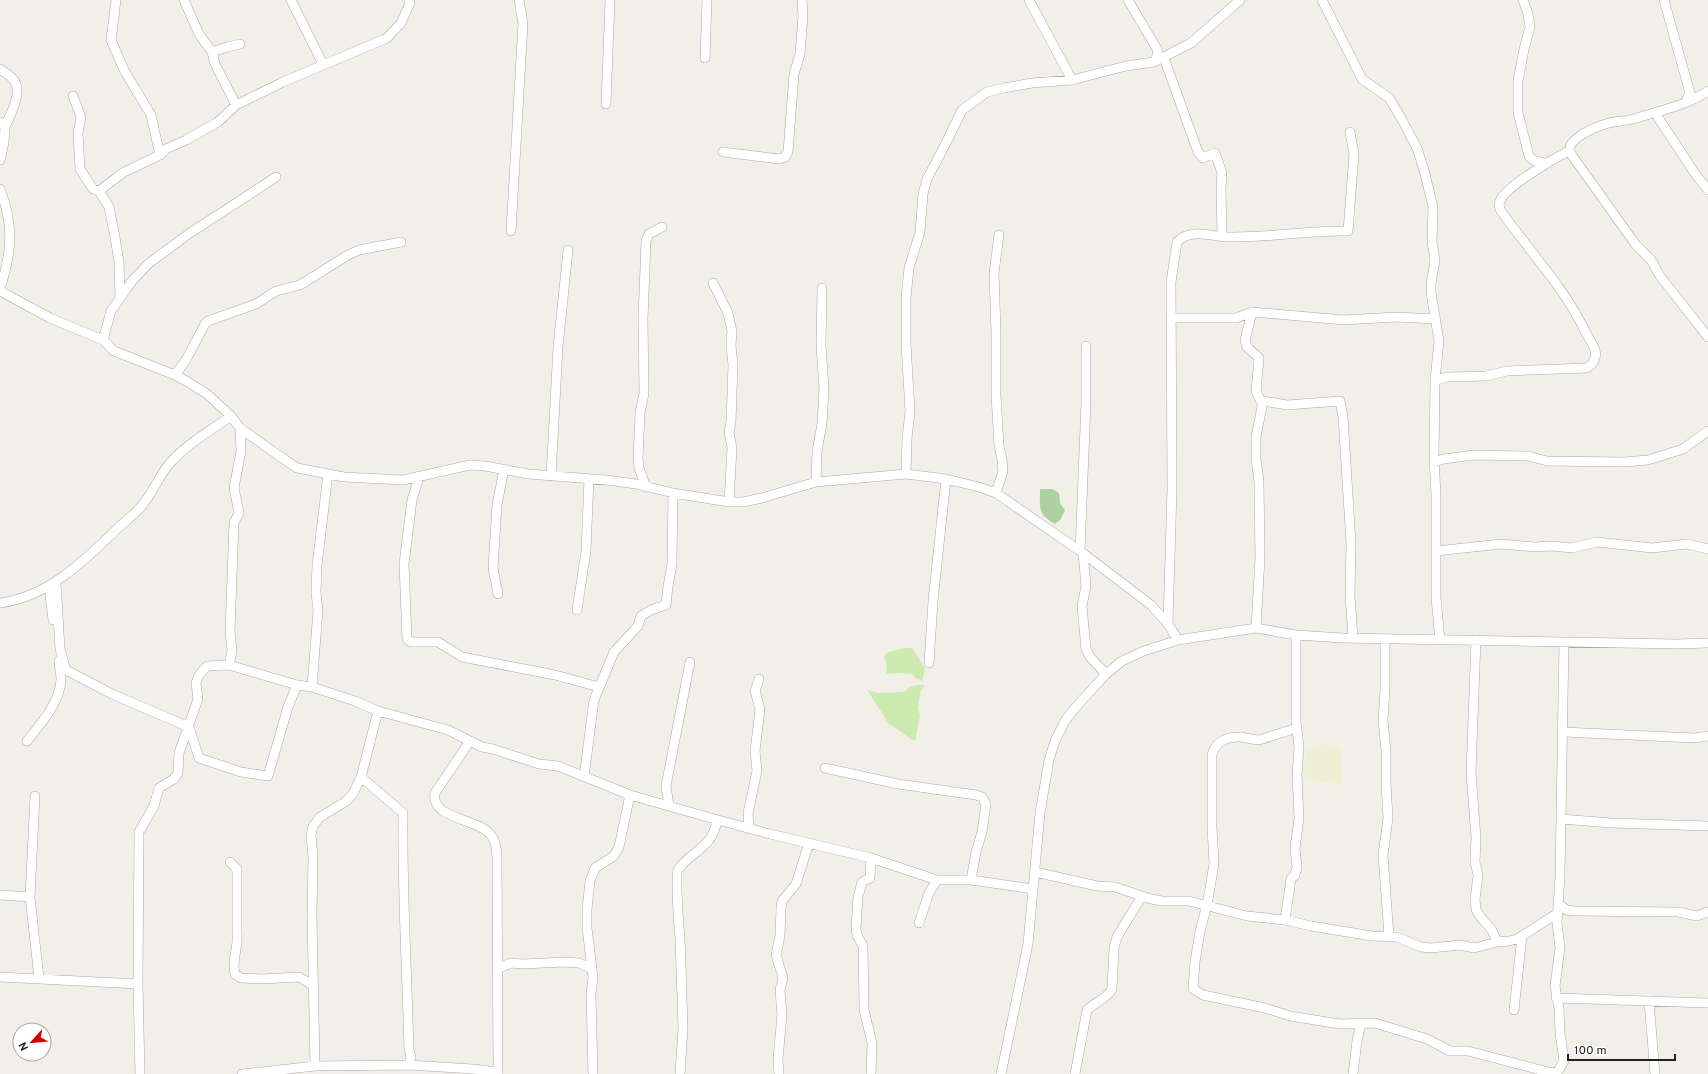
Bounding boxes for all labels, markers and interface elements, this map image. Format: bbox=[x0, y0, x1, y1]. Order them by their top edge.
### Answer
north arrow bbox=[12, 1022, 52, 1062]
scale bar bbox=[1568, 1036, 1675, 1062]
text: N bbox=[16, 1039, 32, 1053]
text: 100 m bbox=[1574, 1043, 1607, 1059]

